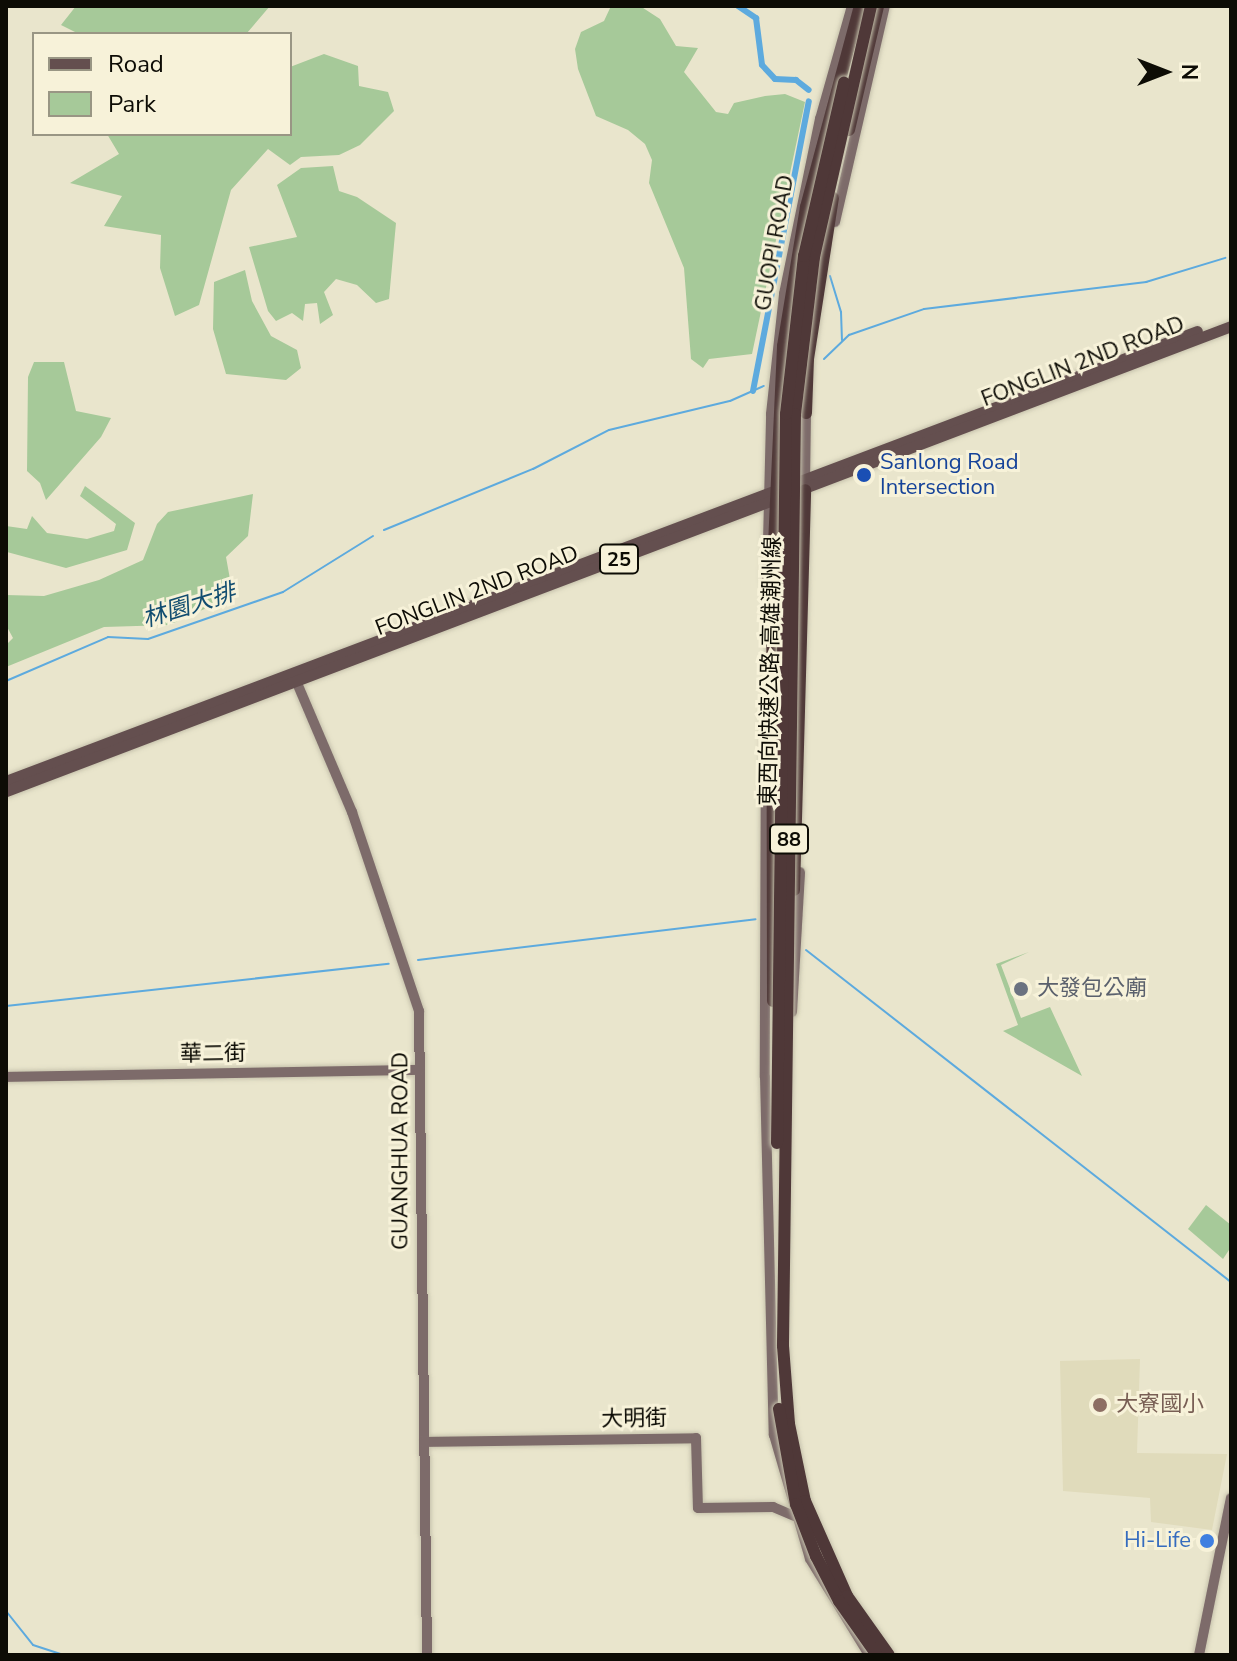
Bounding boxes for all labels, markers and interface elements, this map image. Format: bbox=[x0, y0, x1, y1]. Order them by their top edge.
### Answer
legend bbox=[32, 32, 292, 136]
north arrow bbox=[1125, 32, 1205, 112]
text: Road bbox=[108, 48, 164, 80]
text: N bbox=[1174, 64, 1204, 80]
text: Park bbox=[108, 88, 156, 120]
street label: GUOPI ROAD bbox=[750, 173, 800, 313]
street label: FONGLIN 2ND ROAD bbox=[978, 311, 1188, 413]
place label: Sanlong Road Intersection bbox=[880, 449, 1019, 500]
marker: Sanlong Road Intersection bbox=[855, 466, 873, 484]
street label: 東西向快速公路 高雄潮州線 bbox=[755, 536, 787, 806]
street label: FONGLIN 2ND ROAD bbox=[372, 540, 582, 642]
road number: 25 bbox=[599, 543, 639, 575]
water label: 林園大排 bbox=[139, 578, 239, 634]
road number: 88 bbox=[769, 823, 809, 855]
place label: 大發包公廟 bbox=[1037, 976, 1147, 1002]
marker: 大發包公廟 bbox=[1012, 980, 1030, 998]
street label: 華二街 bbox=[180, 1040, 246, 1068]
street label: GUANGHUA ROAD bbox=[388, 1052, 414, 1250]
place label: 大寮國小 bbox=[1116, 1392, 1204, 1418]
marker: 大寮國小 bbox=[1091, 1396, 1109, 1414]
street label: 大明街 bbox=[601, 1405, 667, 1433]
place label: Hi-Life bbox=[1124, 1528, 1191, 1554]
marker: Hi-Life bbox=[1198, 1532, 1216, 1550]

